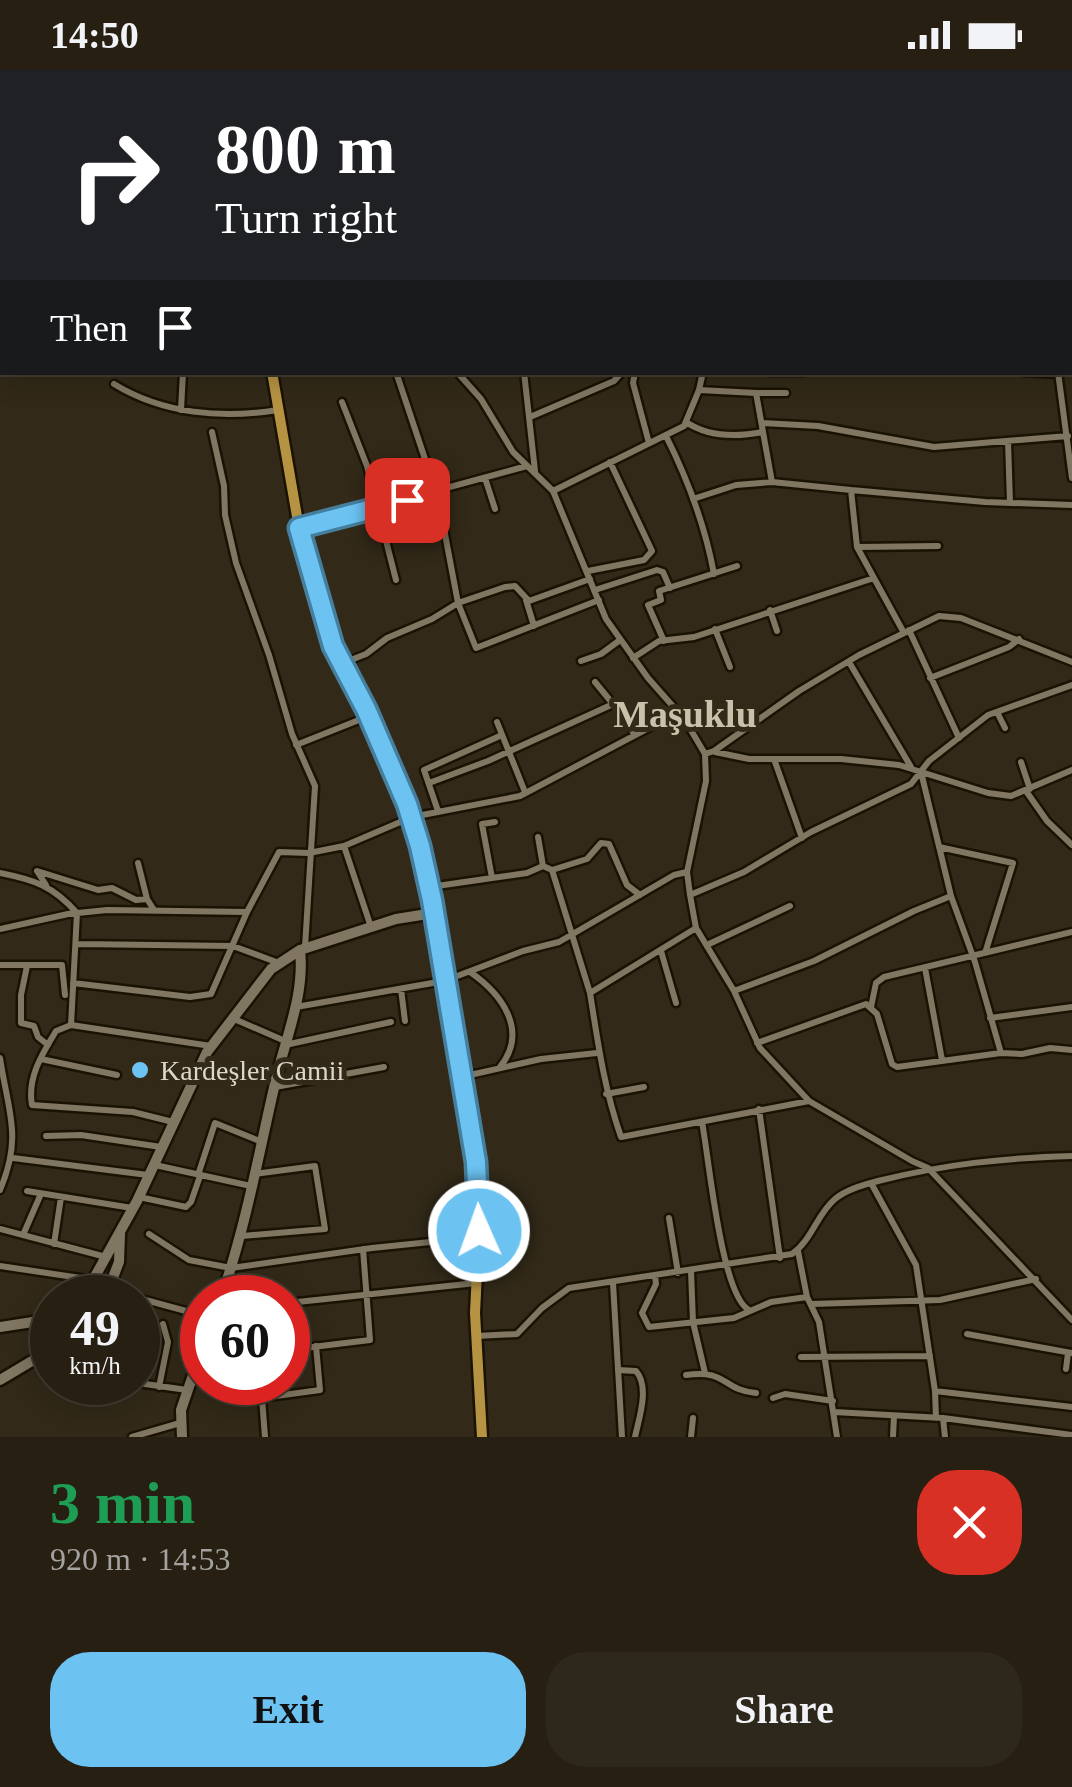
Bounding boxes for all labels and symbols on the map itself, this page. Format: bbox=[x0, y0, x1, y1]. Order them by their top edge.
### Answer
pin bbox=[365, 458, 450, 543]
district label: Maşuklu bbox=[613, 693, 757, 735]
place label: Kardeşler Camii bbox=[160, 1055, 344, 1086]
marker: Kardeşler Camii bbox=[129, 1059, 151, 1081]
position arrow bbox=[427, 1179, 531, 1283]
speed limit sign: 60 bbox=[180, 1275, 310, 1405]

